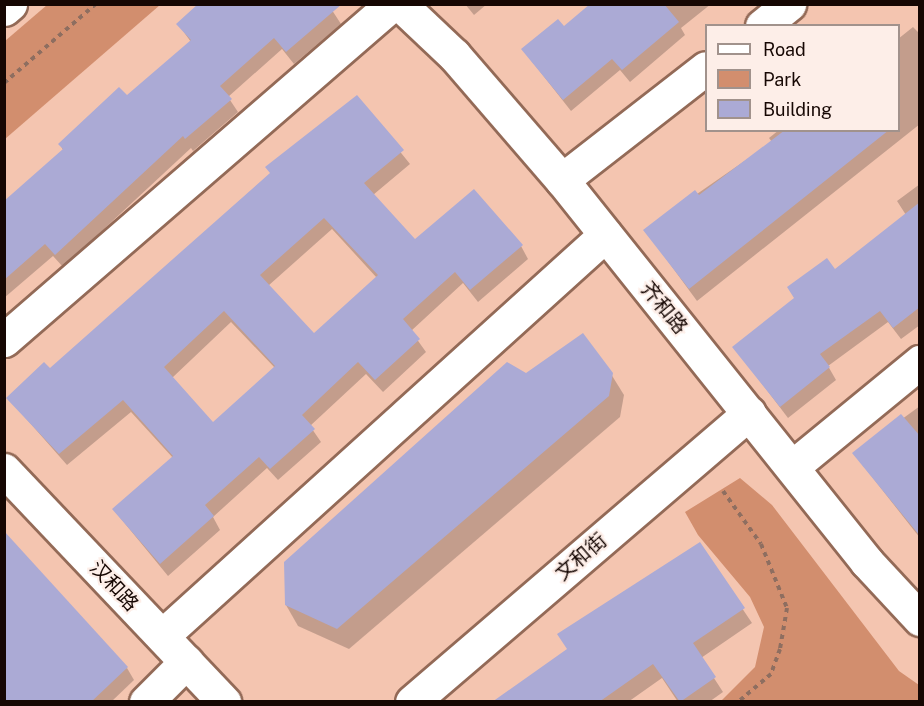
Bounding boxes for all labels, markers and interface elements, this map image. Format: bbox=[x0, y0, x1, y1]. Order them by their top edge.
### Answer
legend bbox=[705, 24, 900, 132]
text: Road bbox=[763, 39, 806, 60]
text: Park bbox=[763, 69, 801, 90]
text: Building bbox=[763, 99, 832, 120]
street label: 齐和路 bbox=[636, 277, 692, 339]
street label: 文和街 bbox=[550, 528, 612, 586]
street label: 汉和路 bbox=[85, 556, 143, 616]

